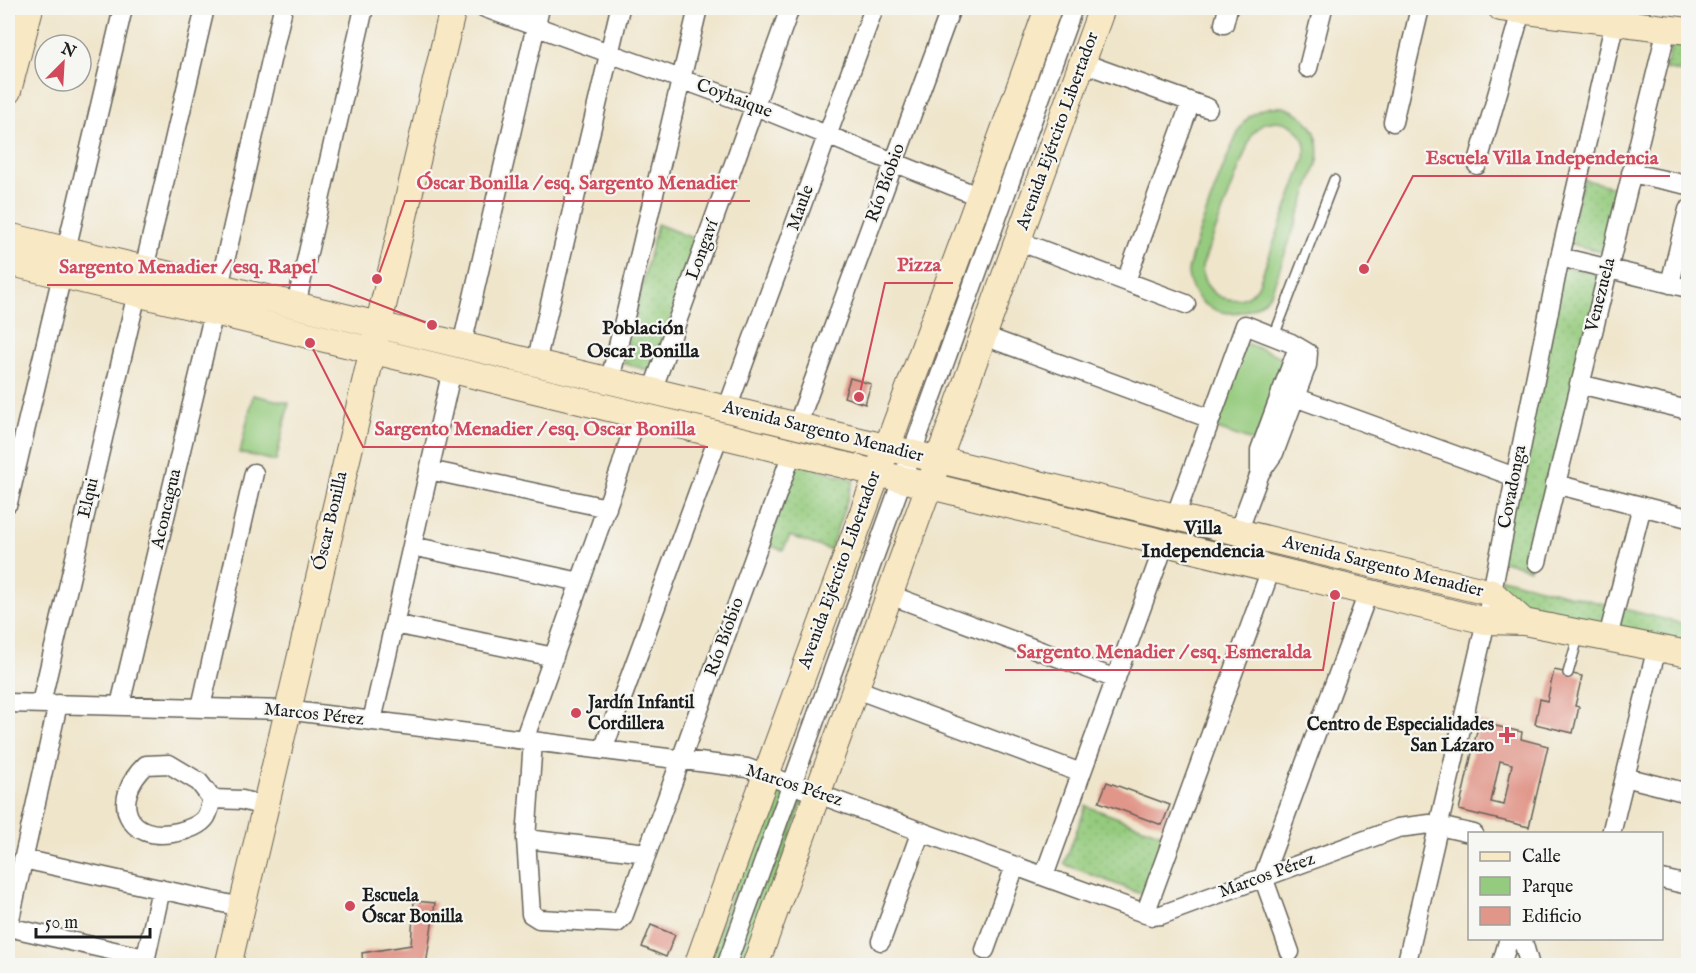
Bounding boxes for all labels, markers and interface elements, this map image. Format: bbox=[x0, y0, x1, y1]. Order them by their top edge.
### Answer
street label: Avenida Ejército Libertador bbox=[1011, 28, 1105, 234]
north arrow bbox=[33, 33, 93, 93]
text: N bbox=[57, 39, 79, 63]
street label: Coyhaique bbox=[693, 74, 775, 124]
callout: Escuela Villa Independencia bbox=[1413, 138, 1670, 176]
street label: Río Bíobio bbox=[861, 140, 911, 226]
text: Escuela Villa Independencia bbox=[1426, 146, 1659, 171]
callout: Óscar Bonilla / esq. Sargento Menadier bbox=[405, 163, 750, 201]
text: Óscar Bonilla / esq. Sargento Menadier bbox=[417, 171, 738, 196]
street label: Maule bbox=[782, 182, 820, 234]
street label: Longaví bbox=[682, 216, 725, 283]
callout: Pizza bbox=[885, 245, 953, 283]
callout: Sargento Menadier / esq. Rapel bbox=[47, 247, 329, 285]
text: Pizza bbox=[897, 253, 941, 278]
text: Sargento Menadier / esq. Rapel bbox=[59, 255, 318, 280]
street label: Venezuela bbox=[1580, 255, 1621, 335]
district label: Población Oscar Bonilla bbox=[587, 316, 699, 364]
street label: Avenida Sargento Menadier bbox=[719, 396, 926, 468]
callout: Sargento Menadier / esq. Oscar Bonilla bbox=[363, 409, 708, 447]
text: Sargento Menadier / esq. Oscar Bonilla bbox=[375, 417, 696, 442]
street label: Covadonga bbox=[1494, 443, 1532, 531]
street label: Aconcagua bbox=[146, 466, 187, 552]
street label: Avenida Ejército Libertador bbox=[793, 467, 887, 673]
street label: Óscar Bonilla bbox=[306, 469, 354, 573]
street label: Elqui bbox=[73, 476, 105, 520]
district label: Villa Independencia bbox=[1142, 516, 1265, 564]
street label: Avenida Sargento Menadier bbox=[1279, 531, 1486, 603]
street label: Río Bíobio bbox=[700, 594, 750, 680]
callout: Sargento Menadier / esq. Esmeralda bbox=[1005, 632, 1323, 670]
text: Sargento Menadier / esq. Esmeralda bbox=[1017, 640, 1312, 665]
place label: Jardín Infantil Cordillera bbox=[586, 692, 695, 736]
street label: Marcos Pérez bbox=[263, 698, 365, 732]
marker: Jardín Infantil Cordillera bbox=[569, 706, 583, 720]
place label: Centro de Especialidades San Lázaro bbox=[1307, 714, 1495, 758]
marker: Centro de Especialidades San Lázaro bbox=[1498, 726, 1516, 744]
street label: Marcos Pérez bbox=[743, 760, 845, 812]
legend bbox=[1468, 832, 1663, 940]
text: Calle bbox=[1522, 846, 1561, 869]
street label: Marcos Pérez bbox=[1216, 848, 1318, 904]
text: Parque bbox=[1522, 876, 1573, 899]
place label: Escuela Óscar Bonilla bbox=[362, 885, 464, 929]
marker: Escuela Óscar Bonilla bbox=[343, 899, 357, 913]
scale bar bbox=[36, 901, 150, 939]
text: Edificio bbox=[1522, 906, 1582, 929]
text: 50 m bbox=[45, 912, 78, 935]

